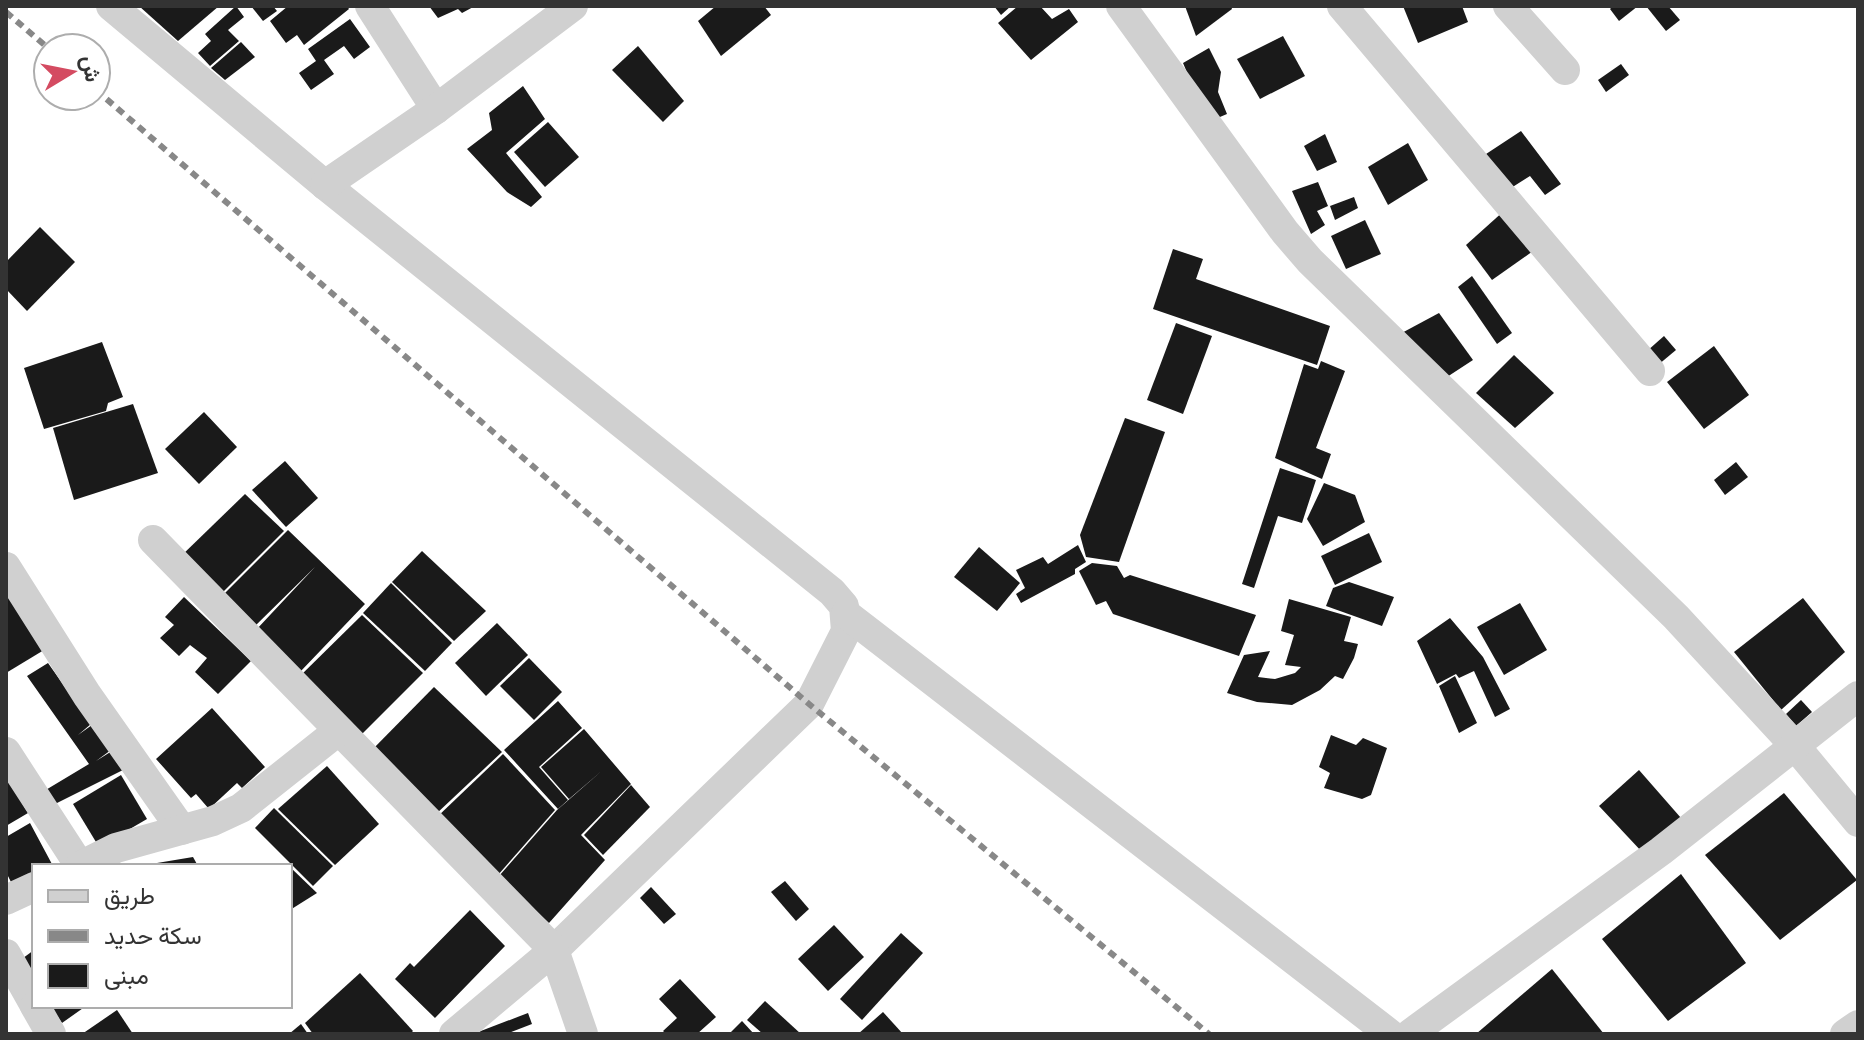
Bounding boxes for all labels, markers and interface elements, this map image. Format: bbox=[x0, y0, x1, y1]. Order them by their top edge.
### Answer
north arrow bbox=[32, 32, 112, 112]
text: ش bbox=[76, 53, 108, 84]
legend bbox=[32, 864, 292, 1008]
text: طريق bbox=[104, 880, 155, 911]
text: سكة حديد bbox=[104, 920, 202, 951]
text: مبنى bbox=[104, 960, 149, 991]

